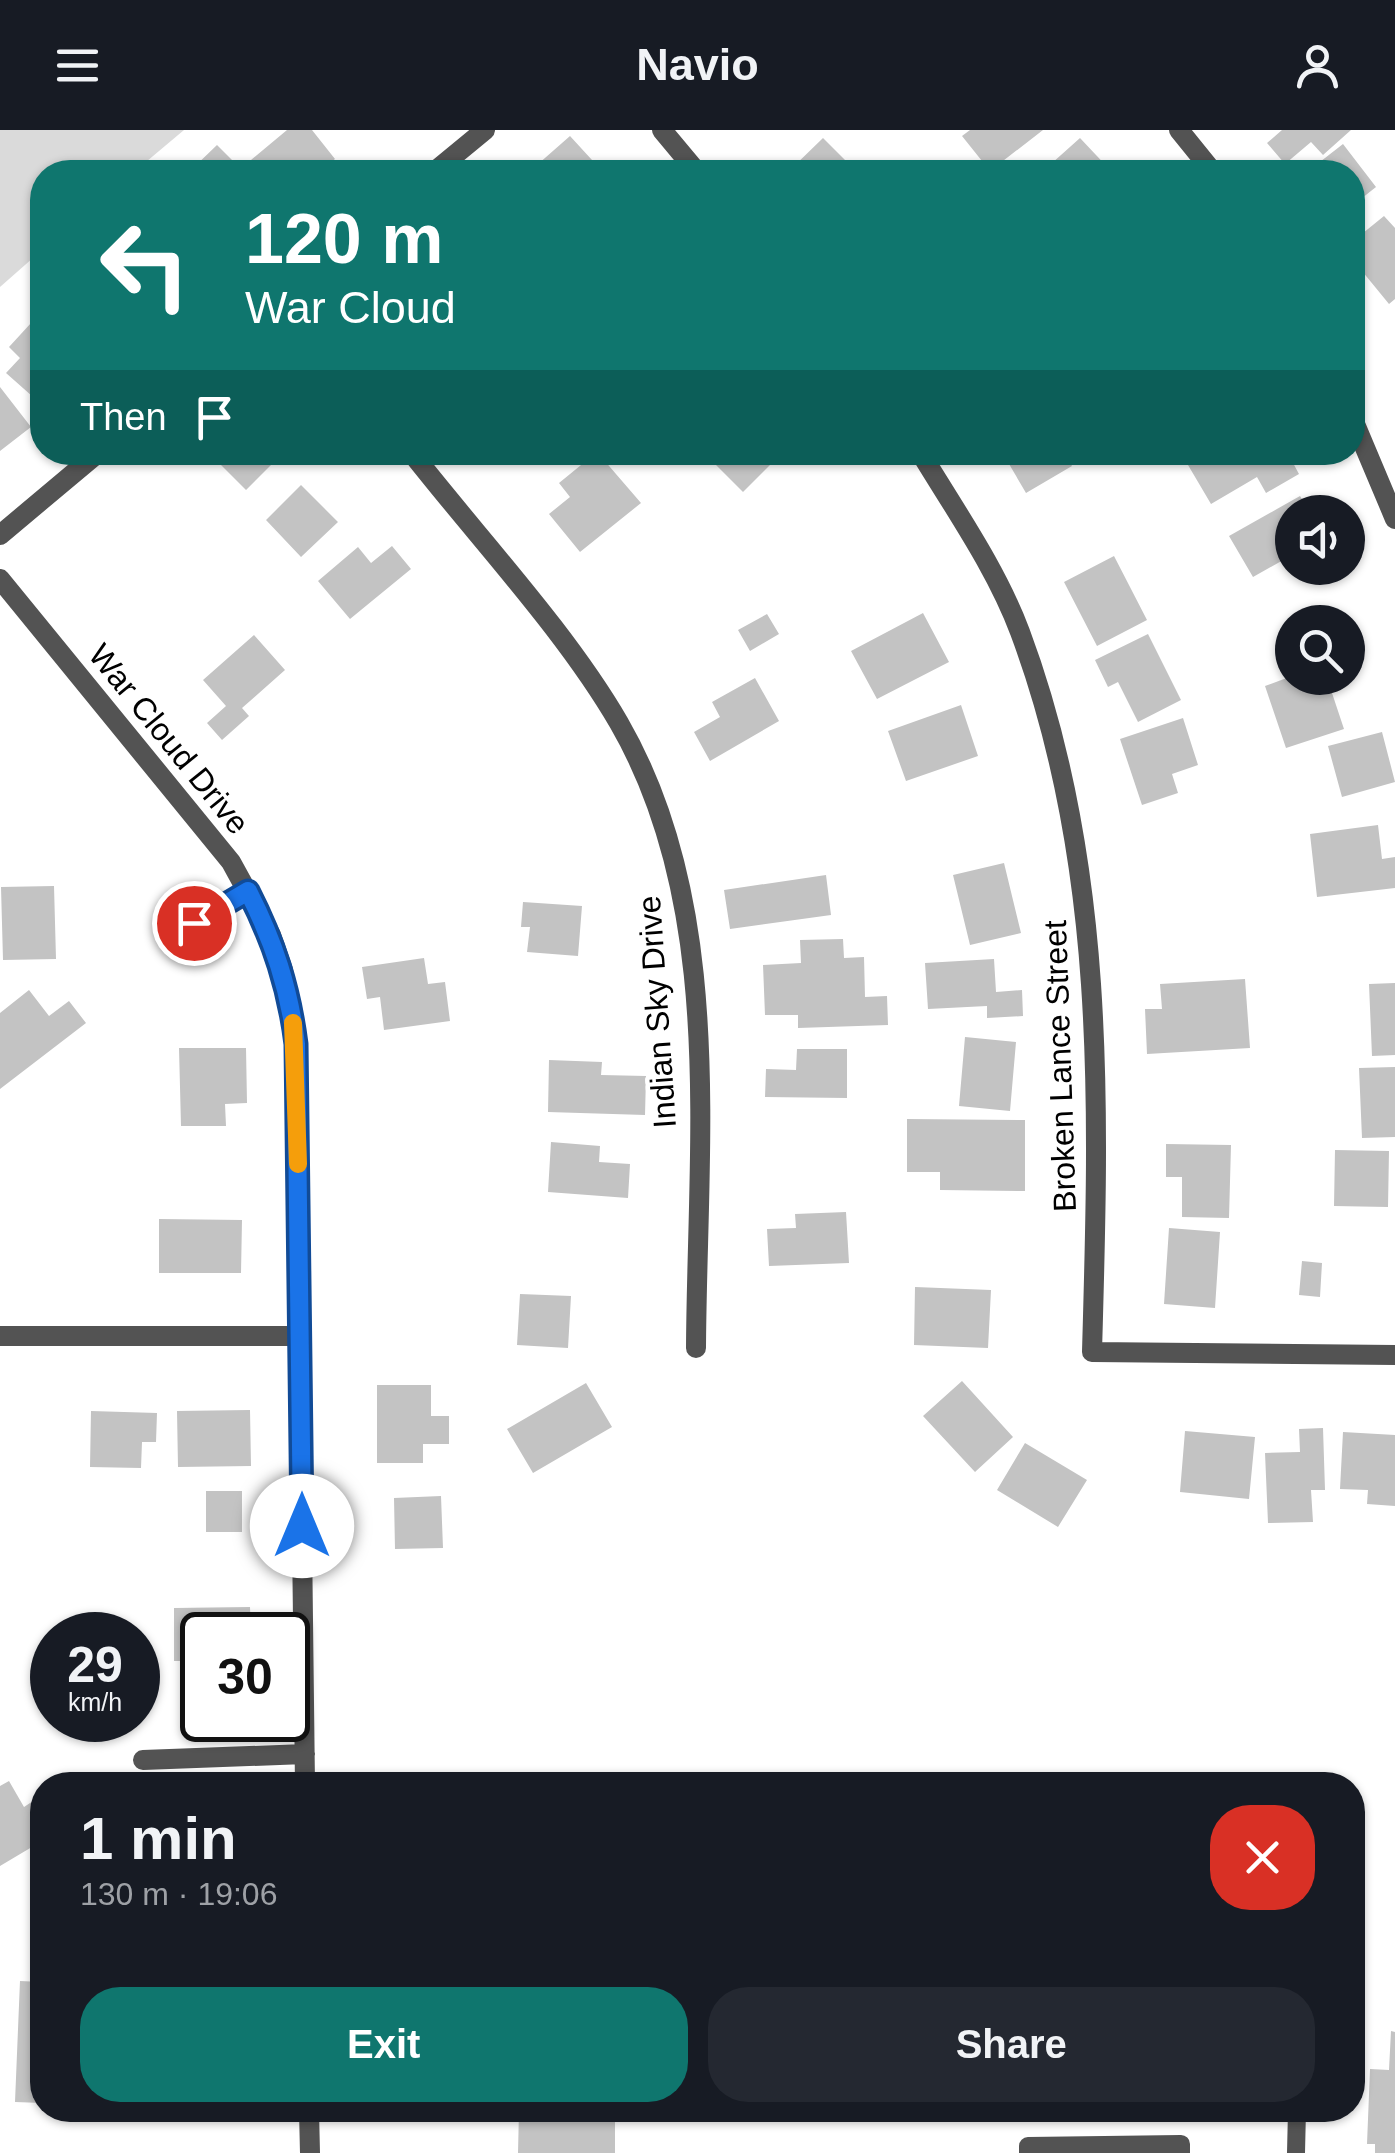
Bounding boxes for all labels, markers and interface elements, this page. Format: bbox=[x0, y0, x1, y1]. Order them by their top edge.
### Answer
icon: menu bbox=[50, 38, 105, 93]
icon: person bbox=[1290, 38, 1345, 93]
text: Navio bbox=[636, 39, 759, 90]
icon: left bbox=[80, 200, 210, 330]
text: 120 m bbox=[245, 200, 443, 278]
text: War Cloud bbox=[245, 282, 456, 333]
icon: arrive bbox=[187, 390, 242, 445]
text: Then bbox=[80, 396, 167, 438]
map controls bbox=[1275, 495, 1365, 695]
button: sound bbox=[1275, 495, 1365, 585]
button: search bbox=[1275, 605, 1365, 695]
street label: War Cloud Drive bbox=[82, 637, 256, 841]
pin bbox=[152, 881, 237, 966]
street label: Indian Sky Drive bbox=[631, 895, 683, 1129]
icon: arrive bbox=[167, 896, 222, 951]
street label: Broken Lance Street bbox=[1037, 919, 1083, 1212]
position arrow bbox=[250, 1474, 354, 1578]
speed limit sign: 30 bbox=[180, 1612, 310, 1742]
text: 29 bbox=[67, 1637, 123, 1693]
text: km/h bbox=[68, 1688, 122, 1716]
text: 1 min bbox=[80, 1805, 237, 1872]
button: close bbox=[1210, 1805, 1315, 1910]
text: 130 m · 19:06 bbox=[80, 1876, 277, 1912]
button: Exit bbox=[80, 1987, 688, 2102]
button: Share bbox=[708, 1987, 1315, 2102]

